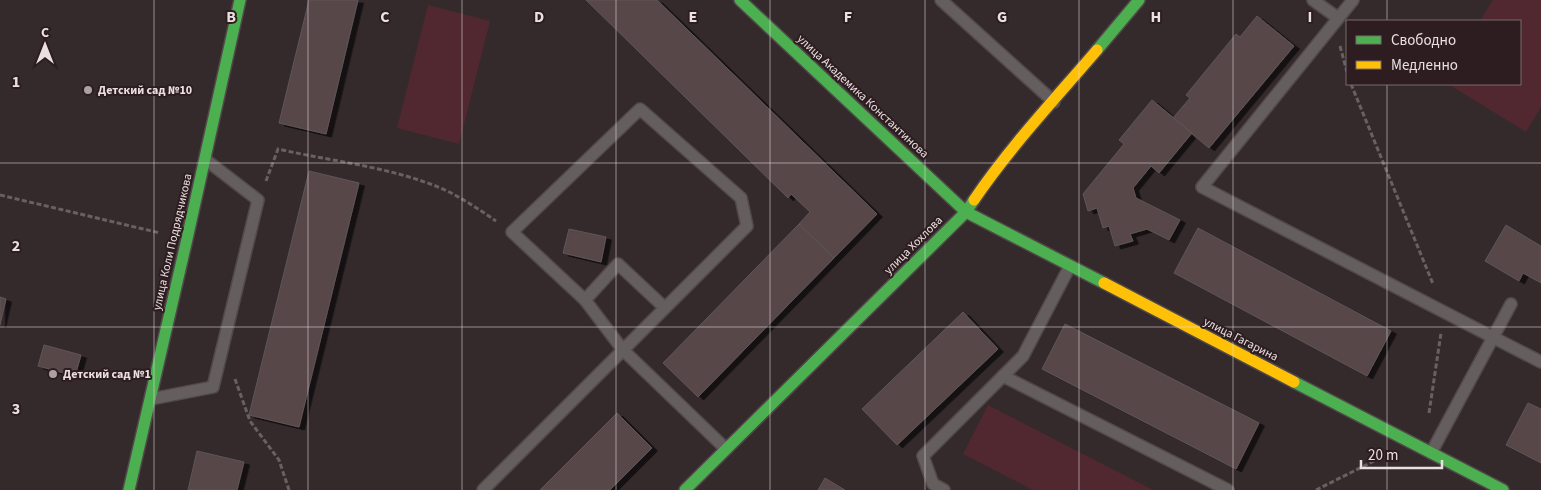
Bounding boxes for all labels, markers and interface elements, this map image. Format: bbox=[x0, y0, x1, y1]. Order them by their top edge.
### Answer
text: B bbox=[226, 6, 236, 28]
text: C bbox=[380, 6, 390, 28]
text: D bbox=[534, 6, 544, 28]
text: E bbox=[689, 6, 697, 28]
text: F bbox=[844, 6, 852, 28]
text: G bbox=[997, 6, 1007, 28]
text: H bbox=[1151, 6, 1161, 28]
text: I bbox=[1308, 6, 1312, 28]
north arrow bbox=[20, 20, 70, 70]
legend bbox=[1346, 20, 1521, 85]
text: С bbox=[41, 23, 49, 43]
text: Свободно bbox=[1391, 30, 1456, 51]
street label: улица Академика Константинова bbox=[793, 31, 932, 162]
text: Медленно bbox=[1391, 55, 1458, 76]
text: 1 bbox=[12, 71, 20, 93]
place label: Детский сад №10 bbox=[98, 82, 192, 99]
marker: Детский сад №10 bbox=[82, 84, 94, 96]
street label: улица Коли Подрядчикова bbox=[148, 172, 197, 312]
street label: улица Хохлова bbox=[880, 212, 946, 278]
text: 2 bbox=[12, 235, 20, 257]
street label: улица Гагарина bbox=[1201, 313, 1281, 366]
place label: Детский сад №1 bbox=[63, 366, 151, 383]
marker: Детский сад №1 bbox=[47, 368, 59, 380]
text: 3 bbox=[12, 398, 20, 420]
scale bar bbox=[1361, 438, 1442, 470]
text: 20 m bbox=[1368, 445, 1398, 466]

